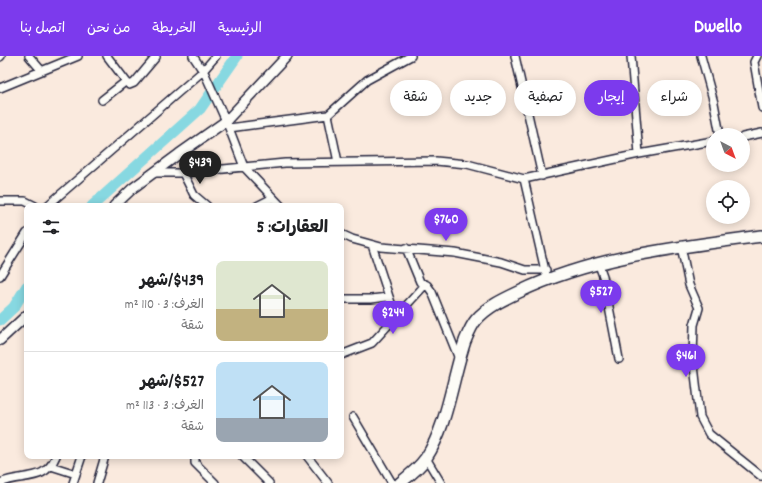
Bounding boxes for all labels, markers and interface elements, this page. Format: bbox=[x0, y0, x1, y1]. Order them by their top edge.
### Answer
text: Dwello bbox=[694, 15, 742, 42]
text: اتصل بنا bbox=[20, 19, 65, 39]
text: من نحن bbox=[87, 19, 130, 39]
text: الخريطة bbox=[152, 19, 196, 39]
text: الرئيسية bbox=[218, 19, 262, 39]
chip: شقة bbox=[390, 80, 442, 116]
chip: جديد bbox=[450, 80, 506, 116]
chip: تصفية bbox=[514, 80, 576, 116]
chip: إيجار bbox=[584, 80, 639, 116]
chip: شراء bbox=[647, 80, 702, 116]
north arrow bbox=[706, 128, 750, 172]
map controls bbox=[706, 128, 750, 224]
pin: $439 bbox=[176, 151, 224, 185]
text: $439 bbox=[188, 154, 212, 173]
button: locate bbox=[706, 180, 750, 224]
pin: $760 bbox=[422, 208, 470, 242]
text: $760 bbox=[433, 211, 459, 230]
icon: filters bbox=[40, 216, 62, 238]
text: العقارات: 5 bbox=[256, 217, 328, 241]
text: $439/شهر bbox=[140, 270, 204, 294]
icon: home bbox=[248, 277, 296, 325]
pin: $527 bbox=[577, 280, 625, 314]
text: $527 bbox=[589, 283, 613, 302]
text: الغرف: 3 · 110 m² bbox=[125, 296, 204, 315]
pin: $244 bbox=[369, 301, 417, 335]
text: $244 bbox=[381, 304, 405, 323]
text: شقة bbox=[181, 317, 204, 336]
pin: $461 bbox=[662, 344, 710, 378]
text: $461 bbox=[675, 347, 697, 366]
text: $527/شهر bbox=[140, 371, 204, 395]
icon: home bbox=[248, 378, 296, 426]
text: الغرف: 3 · 113 m² bbox=[126, 397, 204, 416]
text: شقة bbox=[181, 418, 204, 437]

